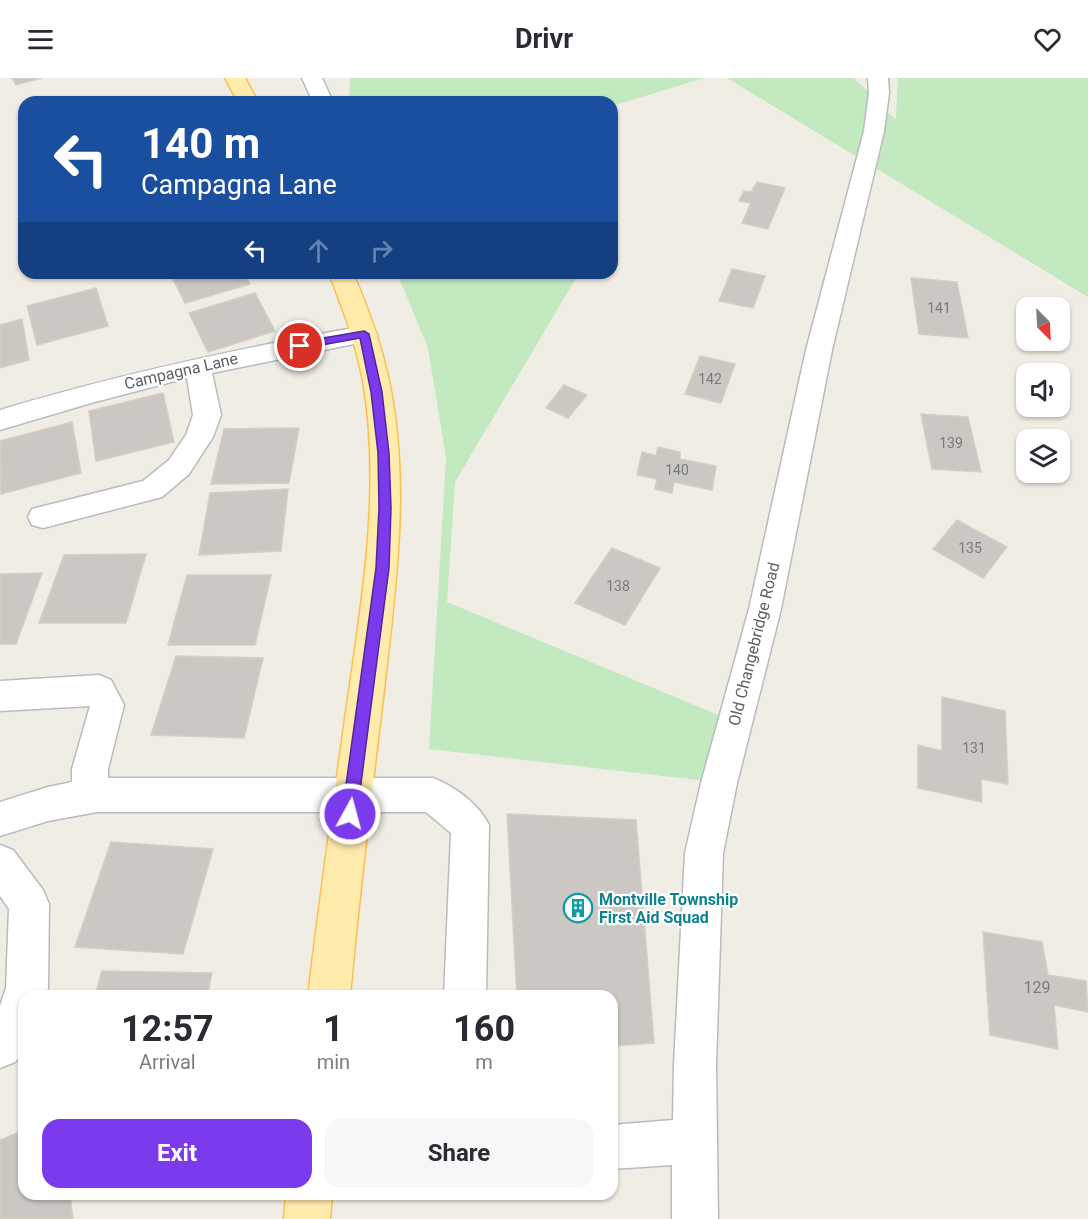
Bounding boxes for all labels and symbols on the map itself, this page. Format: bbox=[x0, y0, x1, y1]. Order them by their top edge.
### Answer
north arrow bbox=[1016, 297, 1070, 351]
house number: 141 bbox=[927, 300, 951, 316]
pin bbox=[274, 320, 325, 371]
street label: Campagna Lane bbox=[122, 349, 240, 393]
house number: 142 bbox=[698, 371, 722, 387]
house number: 139 bbox=[939, 435, 963, 451]
house number: 140 bbox=[665, 462, 689, 478]
house number: 135 bbox=[958, 540, 982, 556]
street label: Old Changebridge Road bbox=[725, 560, 783, 728]
house number: 138 bbox=[606, 578, 630, 594]
house number: 131 bbox=[962, 740, 986, 756]
position arrow bbox=[318, 782, 382, 846]
place label: Montville Township First Aid Squad bbox=[599, 890, 738, 927]
building icon: Montville Township First Aid Squad bbox=[562, 892, 594, 924]
house number: 129 bbox=[1024, 978, 1050, 997]

